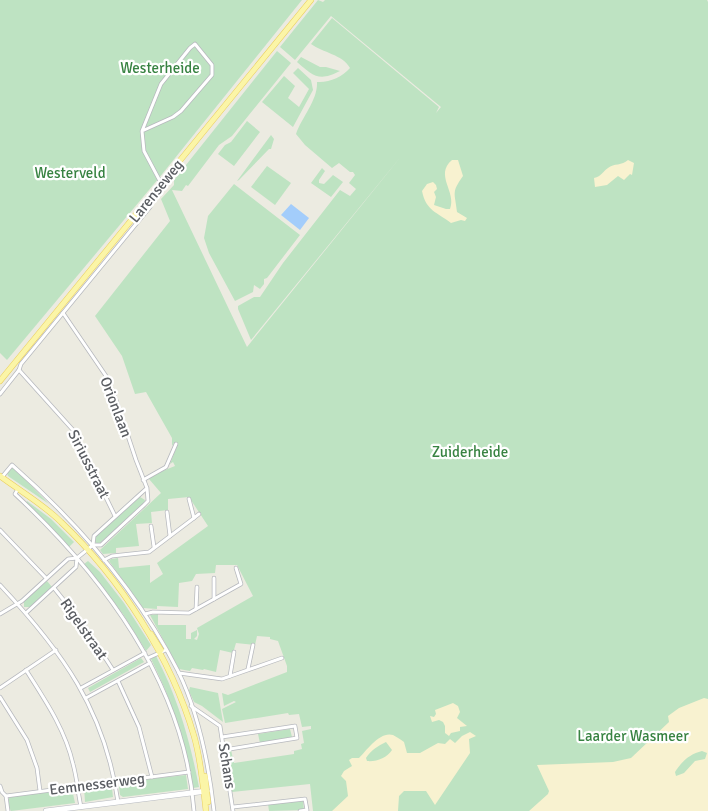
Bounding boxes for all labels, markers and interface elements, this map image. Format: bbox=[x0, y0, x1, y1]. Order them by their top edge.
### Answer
park label: Westerheide bbox=[120, 59, 200, 77]
street label: Larenseweg bbox=[125, 156, 187, 226]
park label: Westerveld bbox=[34, 164, 106, 182]
street label: Orionlaan bbox=[96, 374, 136, 440]
street label: Siriusstraat bbox=[64, 427, 114, 501]
park label: Zuiderheide bbox=[432, 443, 508, 461]
street label: Rigelstraat bbox=[56, 595, 112, 663]
park label: Laarder Wasmeer bbox=[577, 727, 689, 745]
street label: Schans bbox=[215, 742, 240, 791]
street label: Eemnesserweg bbox=[48, 769, 146, 799]

